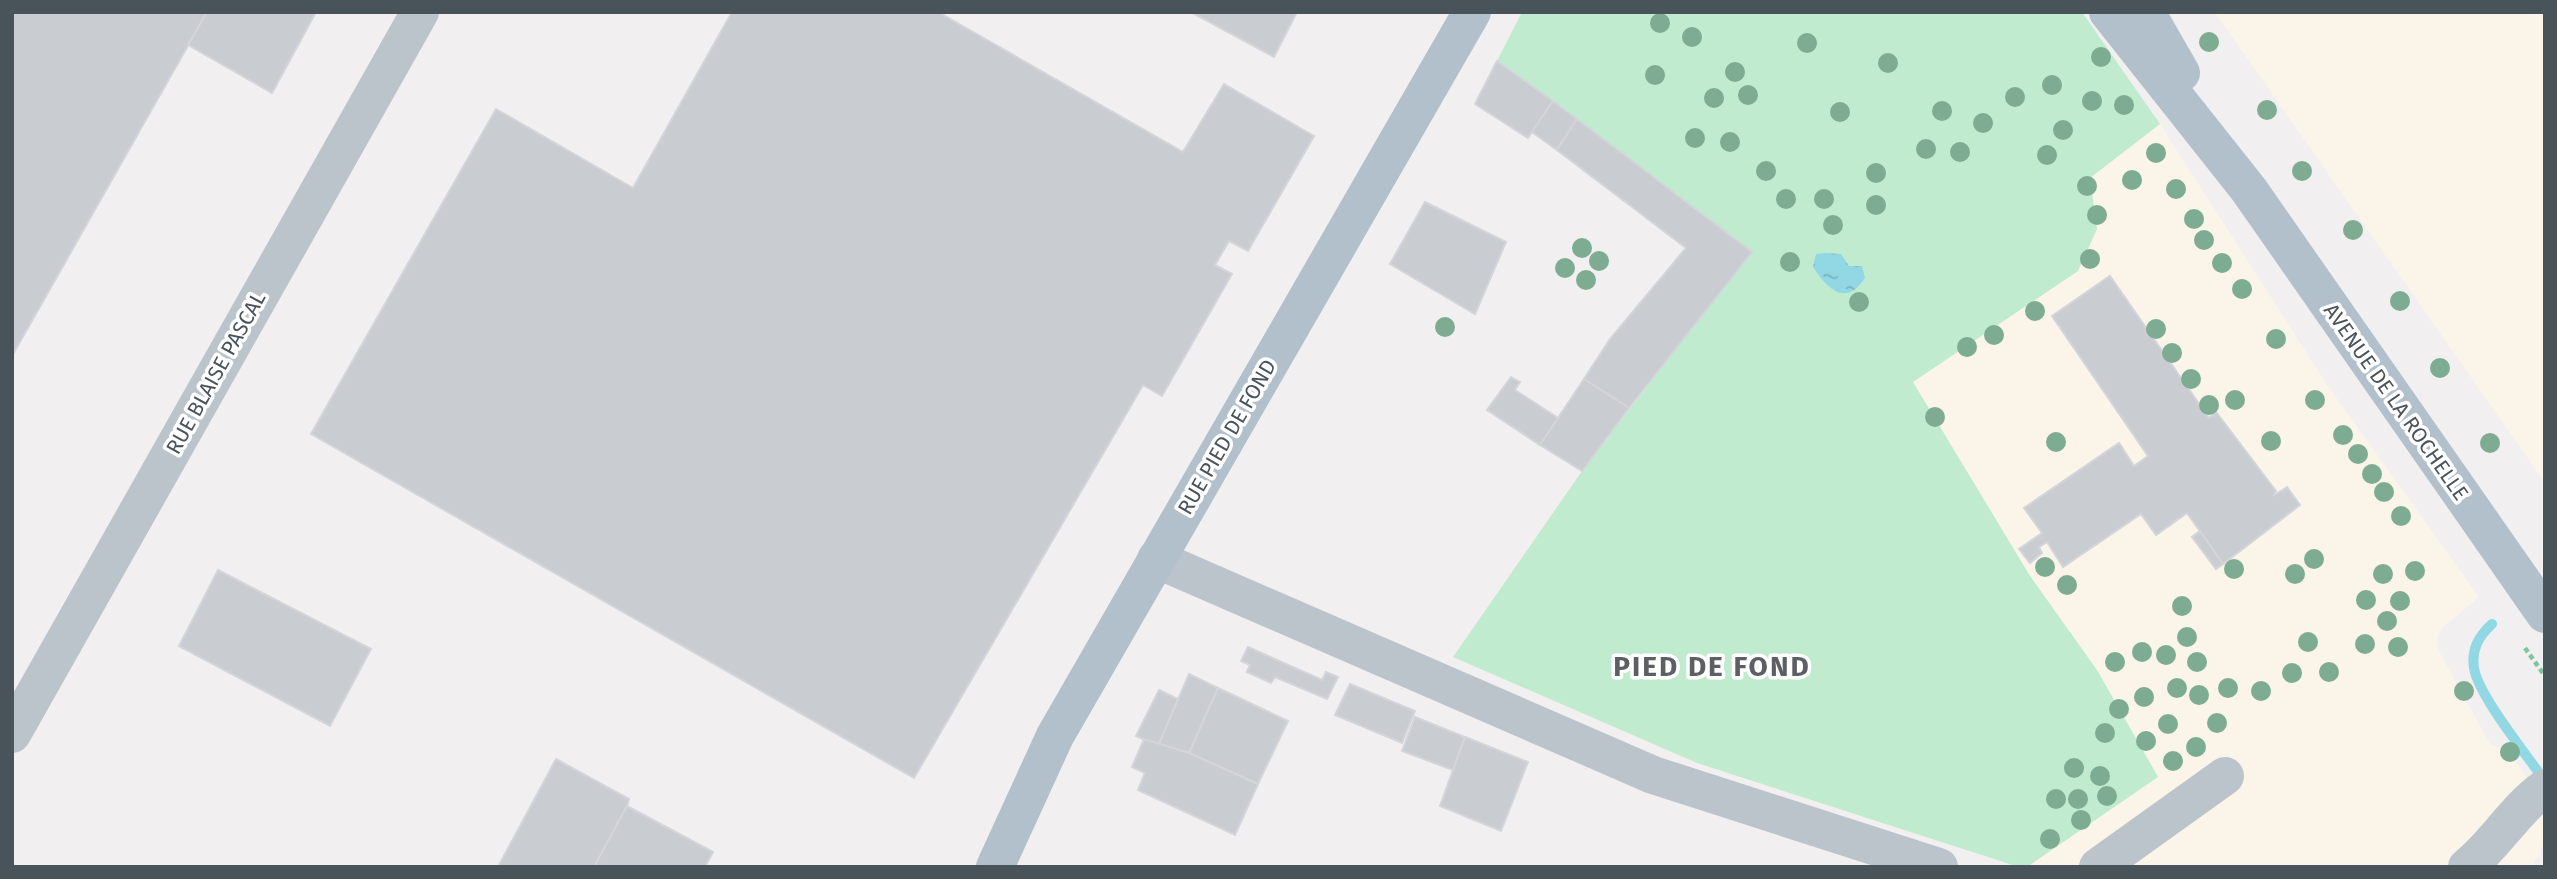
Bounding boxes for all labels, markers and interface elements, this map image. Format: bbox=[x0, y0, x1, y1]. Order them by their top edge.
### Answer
street label: RUE BLAISE PASCAL bbox=[161, 287, 272, 459]
street label: AVENUE DE LA ROCHELLE bbox=[2318, 298, 2474, 506]
street label: RUE PIED DE FOND bbox=[1172, 355, 1282, 519]
district label: PIED DE FOND bbox=[1613, 650, 1811, 683]

